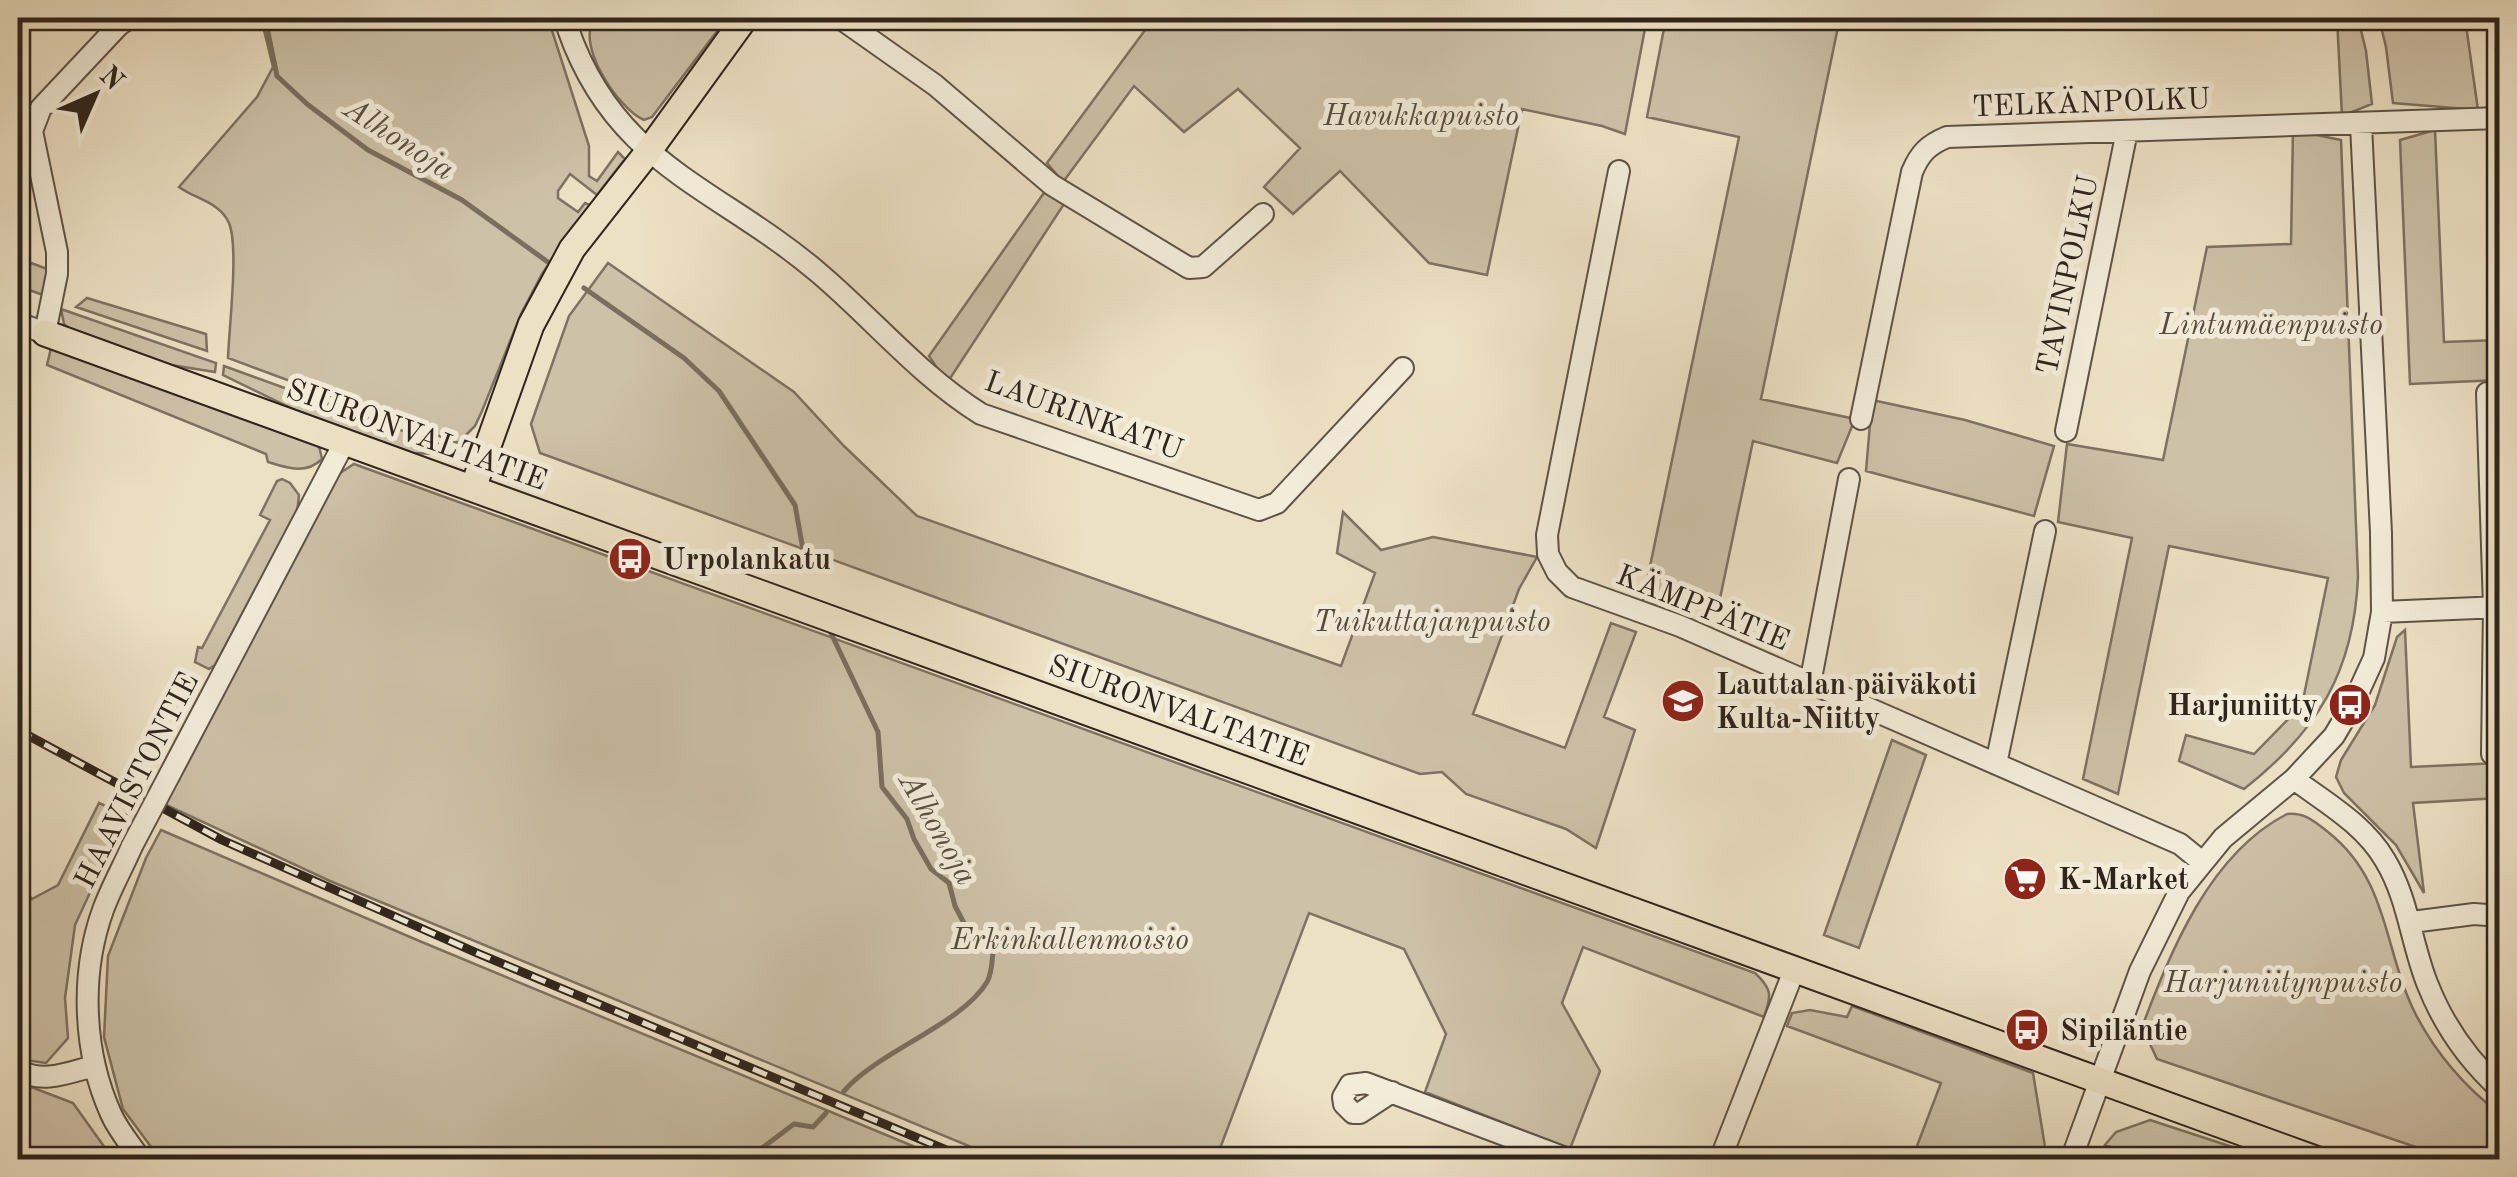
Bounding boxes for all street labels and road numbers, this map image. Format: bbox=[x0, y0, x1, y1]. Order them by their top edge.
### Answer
street label: TELKÄNPOLKU bbox=[1971, 81, 2211, 123]
street label: TAVINPOLKU bbox=[2033, 173, 2105, 378]
street label: LAURINKATU bbox=[980, 367, 1186, 467]
street label: SIURONVALTATIE bbox=[282, 375, 550, 497]
street label: KÄMPPÄTIE bbox=[1612, 557, 1794, 657]
street label: SIURONVALTATIE bbox=[1044, 651, 1312, 773]
street label: HAAVISTONTIE bbox=[70, 668, 205, 894]

